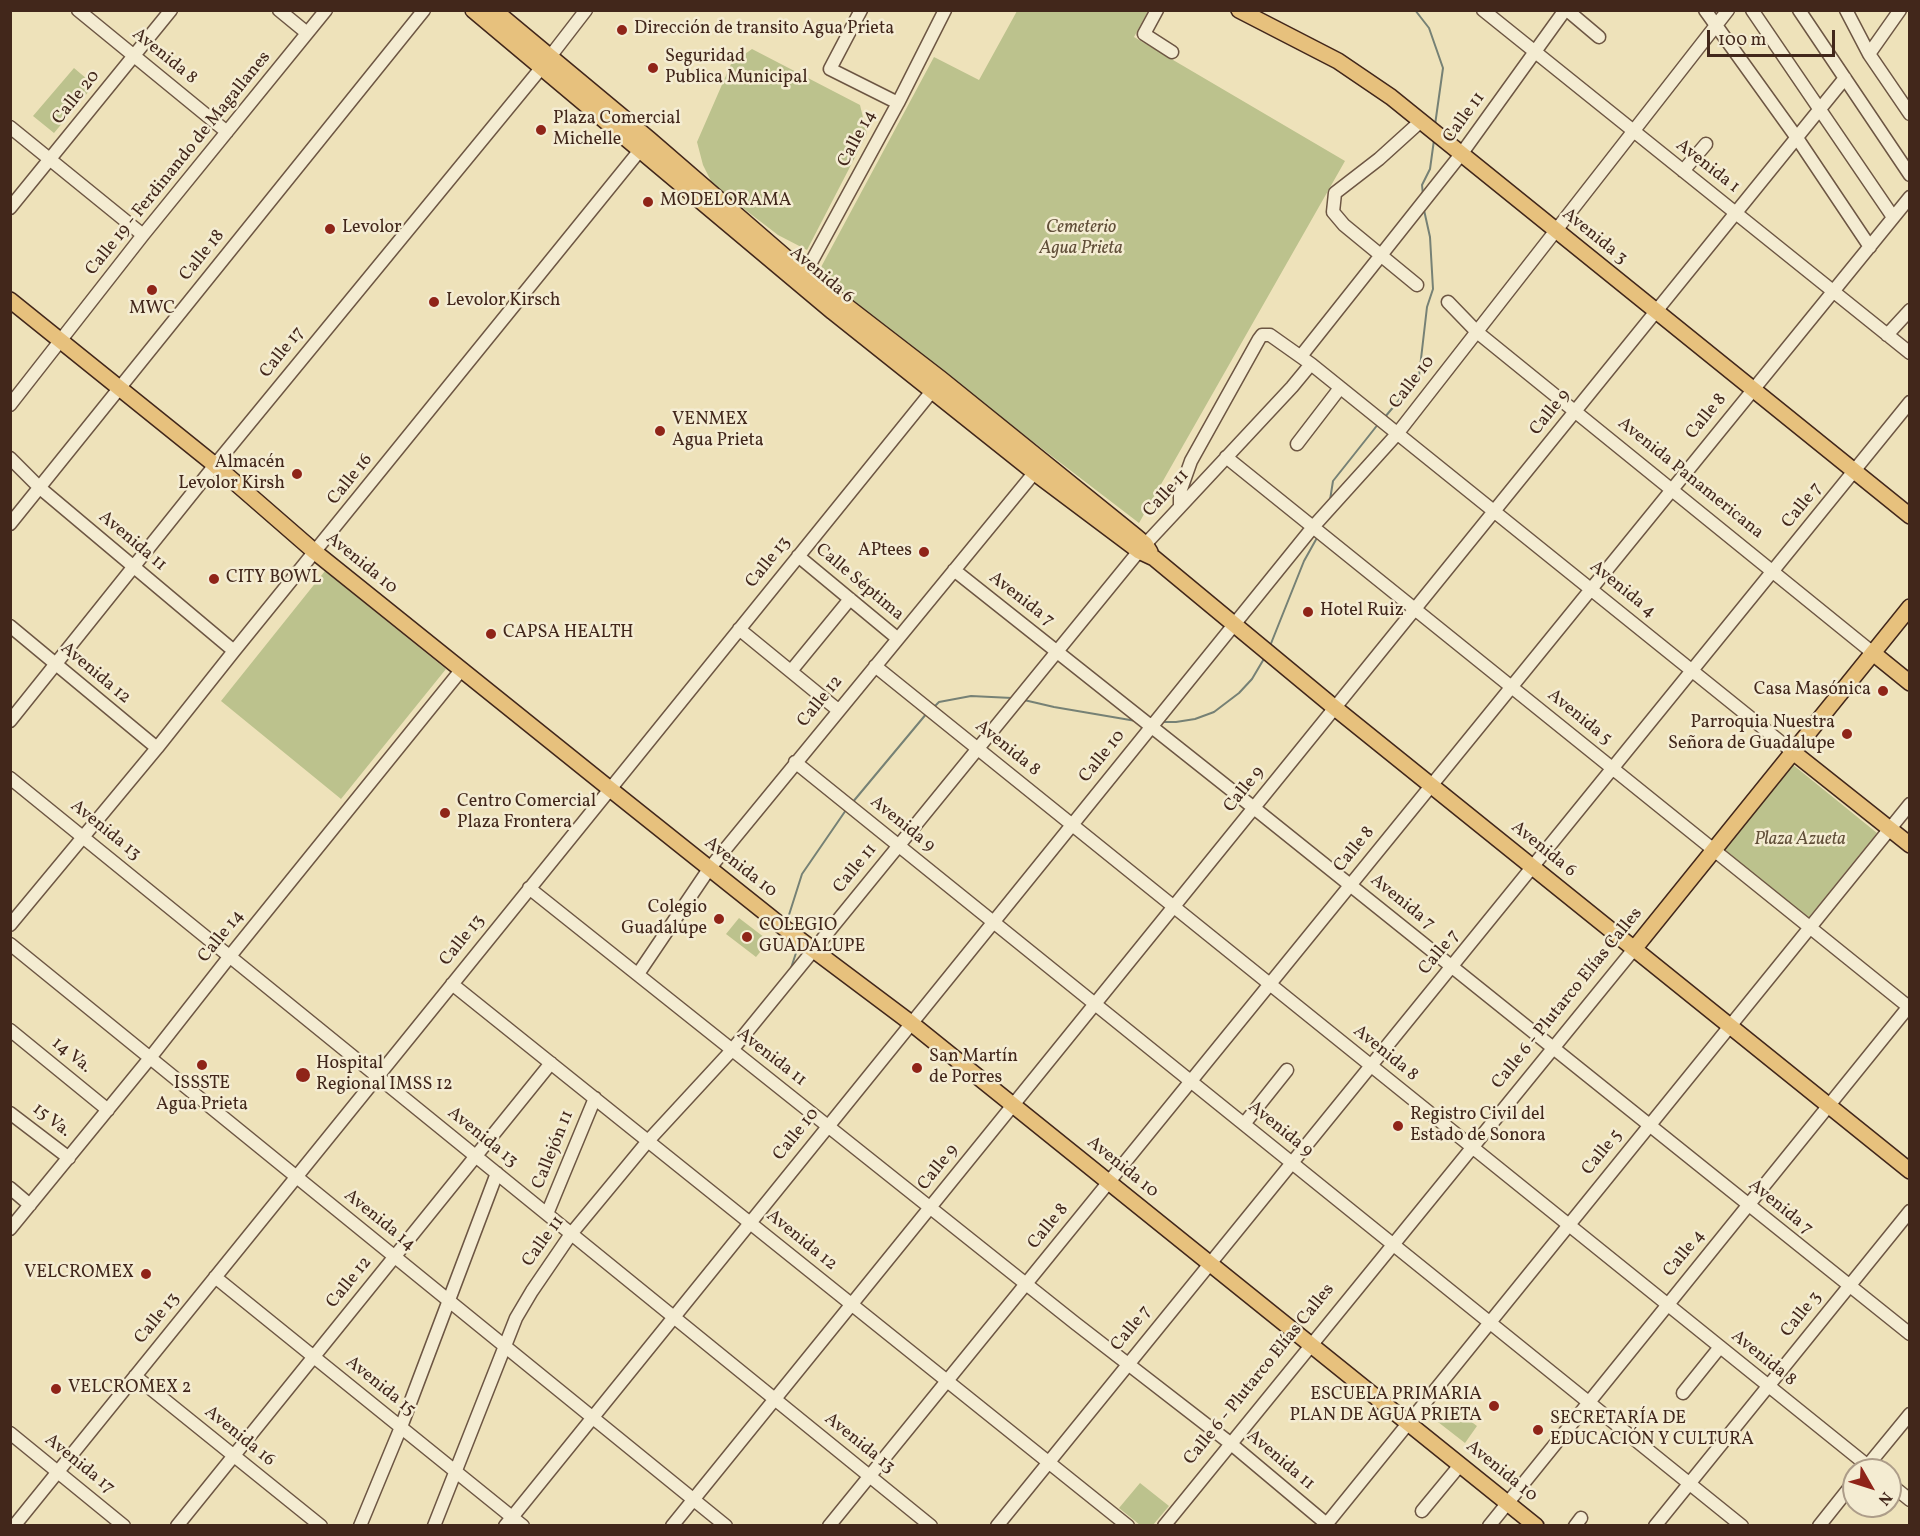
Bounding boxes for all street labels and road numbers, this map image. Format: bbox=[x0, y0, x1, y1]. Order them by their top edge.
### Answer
street label: Avenida 8 bbox=[127, 24, 201, 90]
street label: Calle 19 - Ferdinando de Magallanes bbox=[82, 48, 276, 280]
street label: Calle 20 bbox=[48, 66, 106, 130]
street label: Calle 11 bbox=[1439, 88, 1491, 148]
street label: Calle 14 bbox=[834, 107, 882, 171]
street label: Avenida 1 bbox=[1671, 135, 1743, 199]
street label: Avenida 3 bbox=[1557, 204, 1631, 270]
street label: Calle 18 bbox=[176, 226, 230, 286]
street label: Avenida 6 bbox=[784, 243, 858, 309]
street label: Calle 17 bbox=[256, 323, 310, 383]
street label: Calle 10 bbox=[1386, 352, 1440, 414]
street label: Calle 9 bbox=[1526, 386, 1576, 440]
street label: Calle 8 bbox=[1682, 390, 1732, 444]
street label: Avenida Panamericana bbox=[1613, 413, 1767, 545]
street label: Calle 16 bbox=[324, 450, 378, 510]
street label: Calle 11 bbox=[1139, 466, 1195, 522]
street label: Calle 7 bbox=[1778, 479, 1828, 533]
street label: Avenida 11 bbox=[94, 507, 170, 577]
street label: Avenida 10 bbox=[321, 529, 401, 599]
street label: Calle 13 bbox=[742, 533, 796, 593]
street label: Calle Séptima bbox=[810, 540, 908, 626]
street label: Avenida 4 bbox=[1584, 557, 1660, 623]
street label: Avenida 7 bbox=[984, 568, 1058, 632]
street label: Avenida 12 bbox=[56, 638, 134, 710]
street label: Calle 12 bbox=[794, 672, 848, 732]
street label: Avenida 5 bbox=[1542, 685, 1616, 751]
street label: Avenida 8 bbox=[970, 716, 1044, 782]
street label: Calle 10 bbox=[1075, 726, 1131, 788]
street label: Calle 9 bbox=[1220, 763, 1270, 817]
street label: Avenida 9 bbox=[865, 792, 939, 858]
street label: Avenida 13 bbox=[65, 796, 145, 866]
street label: Avenida 6 bbox=[1506, 817, 1580, 883]
street label: Calle 8 bbox=[1330, 823, 1380, 877]
street label: Avenida 10 bbox=[699, 833, 781, 903]
street label: Calle 11 bbox=[829, 840, 883, 898]
street label: Avenida 7 bbox=[1365, 870, 1439, 936]
street label: Calle 6 - Plutarco Elías Calles bbox=[1488, 904, 1648, 1094]
street label: Calle 14 bbox=[194, 906, 250, 968]
street label: Calle 13 bbox=[436, 911, 490, 971]
street label: Calle 7 bbox=[1415, 926, 1465, 980]
street label: Avenida 8 bbox=[1348, 1021, 1422, 1087]
street label: Avenida 11 bbox=[732, 1024, 810, 1092]
street label: 14 Va. bbox=[47, 1033, 95, 1079]
street label: Avenida 9 bbox=[1243, 1097, 1317, 1163]
street label: 15 Va. bbox=[27, 1099, 75, 1143]
street label: Avenida 13 bbox=[442, 1103, 522, 1173]
street label: Calle 10 bbox=[769, 1104, 825, 1166]
street label: Callejón 11 bbox=[528, 1107, 580, 1193]
street label: Calle 5 bbox=[1578, 1126, 1628, 1180]
street label: Avenida 10 bbox=[1082, 1133, 1162, 1203]
street label: Calle 9 bbox=[914, 1141, 964, 1195]
street label: Avenida 7 bbox=[1743, 1175, 1817, 1241]
street label: Avenida 14 bbox=[339, 1186, 419, 1256]
street label: Calle 8 bbox=[1024, 1200, 1074, 1254]
street label: Avenida 12 bbox=[761, 1206, 841, 1276]
street label: Calle 11 bbox=[518, 1212, 570, 1272]
street label: Calle 4 bbox=[1660, 1226, 1710, 1282]
street label: Calle 12 bbox=[323, 1253, 377, 1313]
street label: Calle 6 - Plutarco Elías Calles bbox=[1180, 1280, 1340, 1470]
street label: Calle 3 bbox=[1777, 1288, 1827, 1342]
street label: Calle 13 bbox=[131, 1289, 185, 1349]
street label: Calle 7 bbox=[1107, 1302, 1157, 1356]
street label: Avenida 8 bbox=[1726, 1326, 1800, 1392]
street label: Avenida 15 bbox=[341, 1352, 419, 1422]
street label: Avenida 16 bbox=[199, 1402, 279, 1472]
street label: Avenida 13 bbox=[819, 1409, 899, 1479]
street label: Avenida 11 bbox=[1242, 1426, 1318, 1496]
street label: Avenida 17 bbox=[40, 1430, 118, 1500]
street label: Avenida 10 bbox=[1461, 1437, 1541, 1507]

